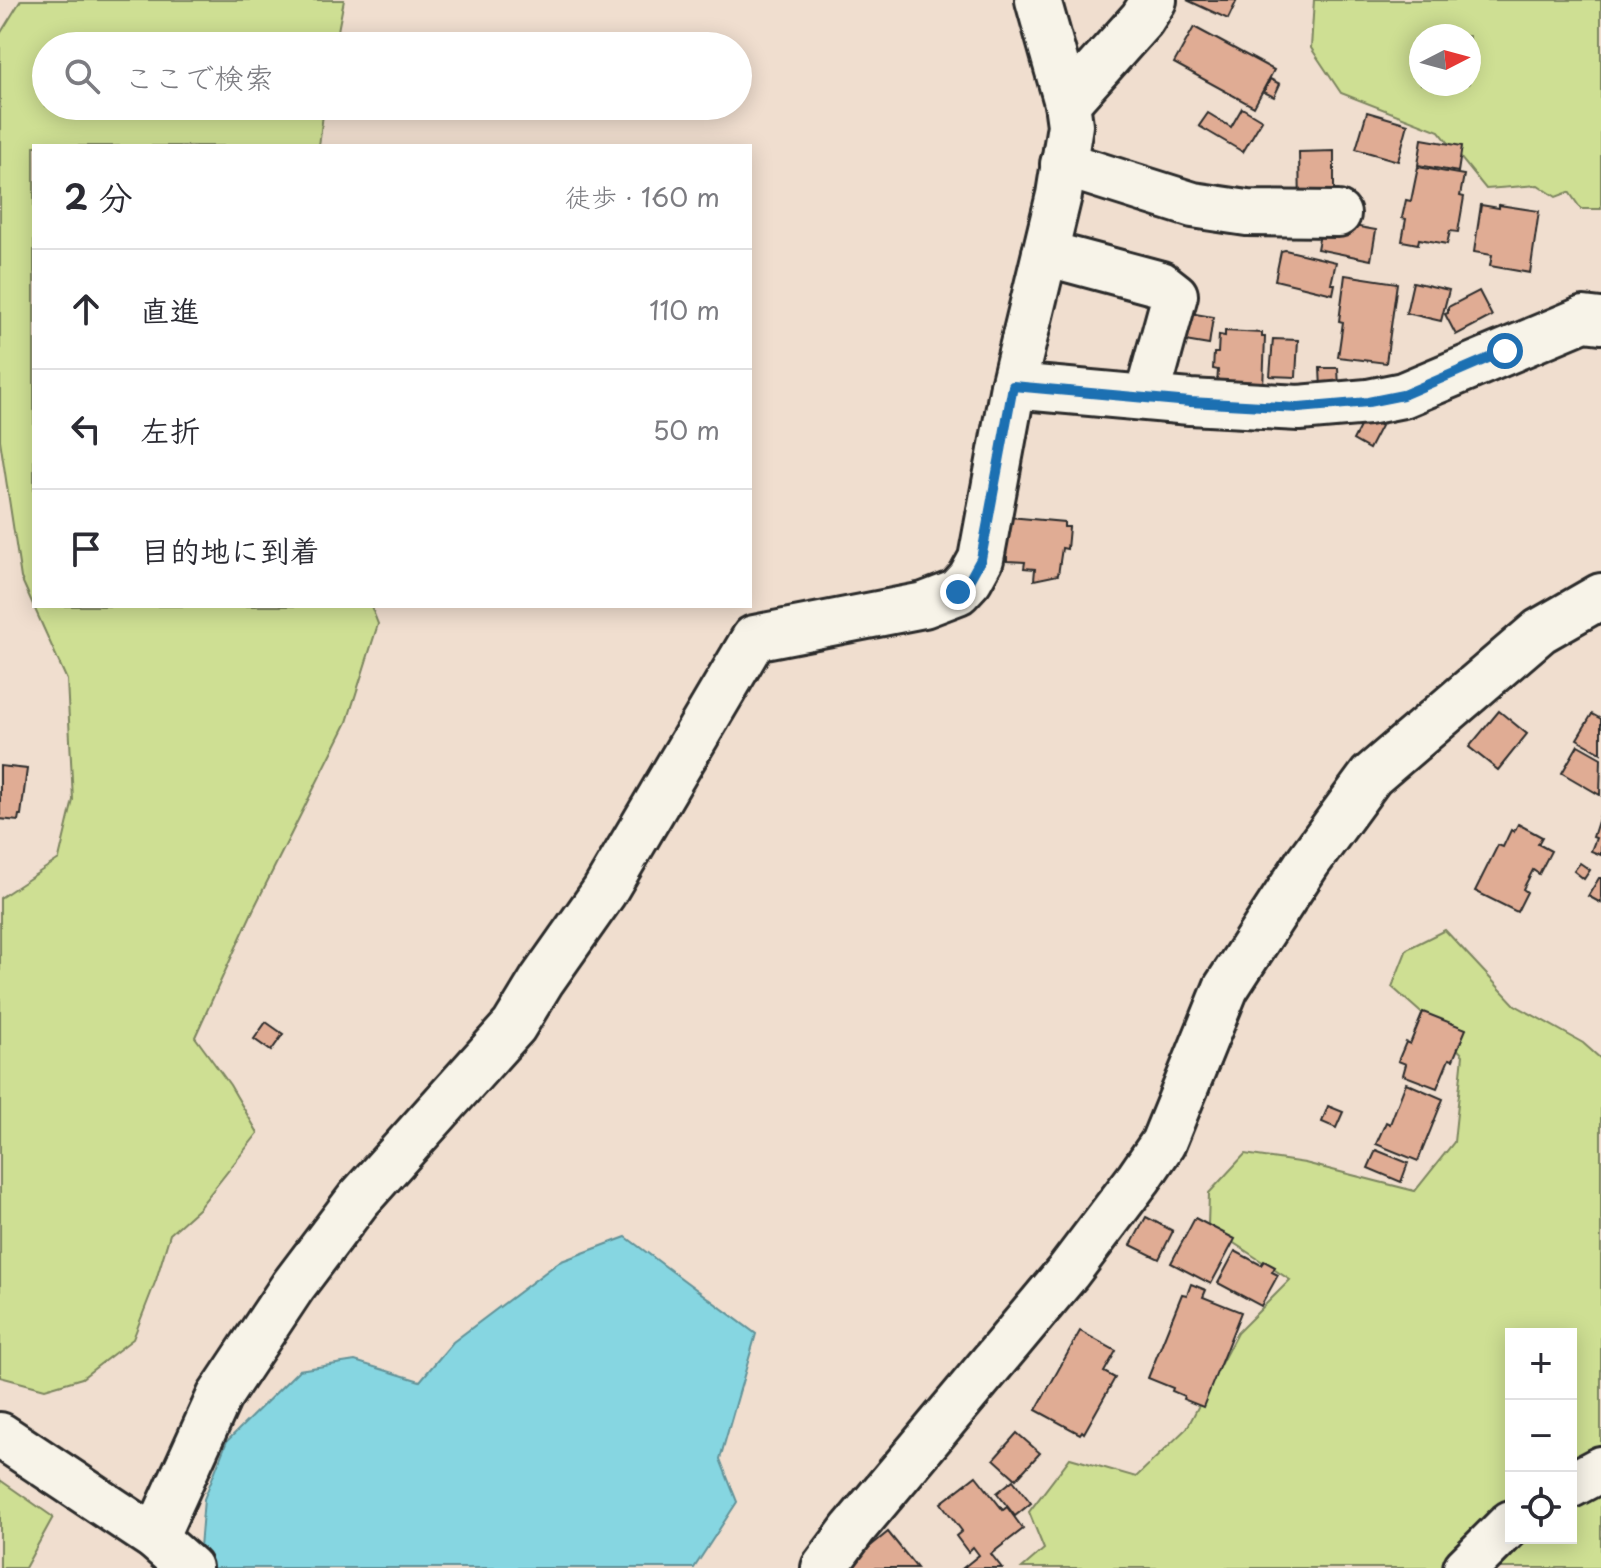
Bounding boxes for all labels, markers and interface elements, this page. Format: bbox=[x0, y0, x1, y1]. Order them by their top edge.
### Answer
north arrow bbox=[1409, 24, 1481, 96]
search box bbox=[32, 32, 752, 120]
icon: search bbox=[60, 54, 104, 98]
text: ここで検索 bbox=[124, 54, 274, 99]
text: 2 分 bbox=[64, 170, 133, 222]
text: 徒歩 · 160 m bbox=[565, 177, 720, 216]
icon: ahead bbox=[64, 287, 108, 331]
text: 直進 bbox=[140, 287, 200, 332]
text: 110 m bbox=[649, 290, 720, 329]
route start bbox=[1487, 333, 1523, 369]
icon: left bbox=[64, 407, 108, 451]
text: 左折 bbox=[140, 407, 200, 452]
text: 50 m bbox=[653, 410, 720, 449]
icon: arrive bbox=[64, 527, 108, 571]
text: 目的地に到着 bbox=[140, 527, 320, 572]
route end bbox=[940, 574, 976, 610]
map controls bbox=[1505, 1328, 1577, 1544]
button: + bbox=[1505, 1328, 1577, 1400]
button: − bbox=[1505, 1400, 1577, 1472]
button: locate bbox=[1505, 1472, 1577, 1544]

